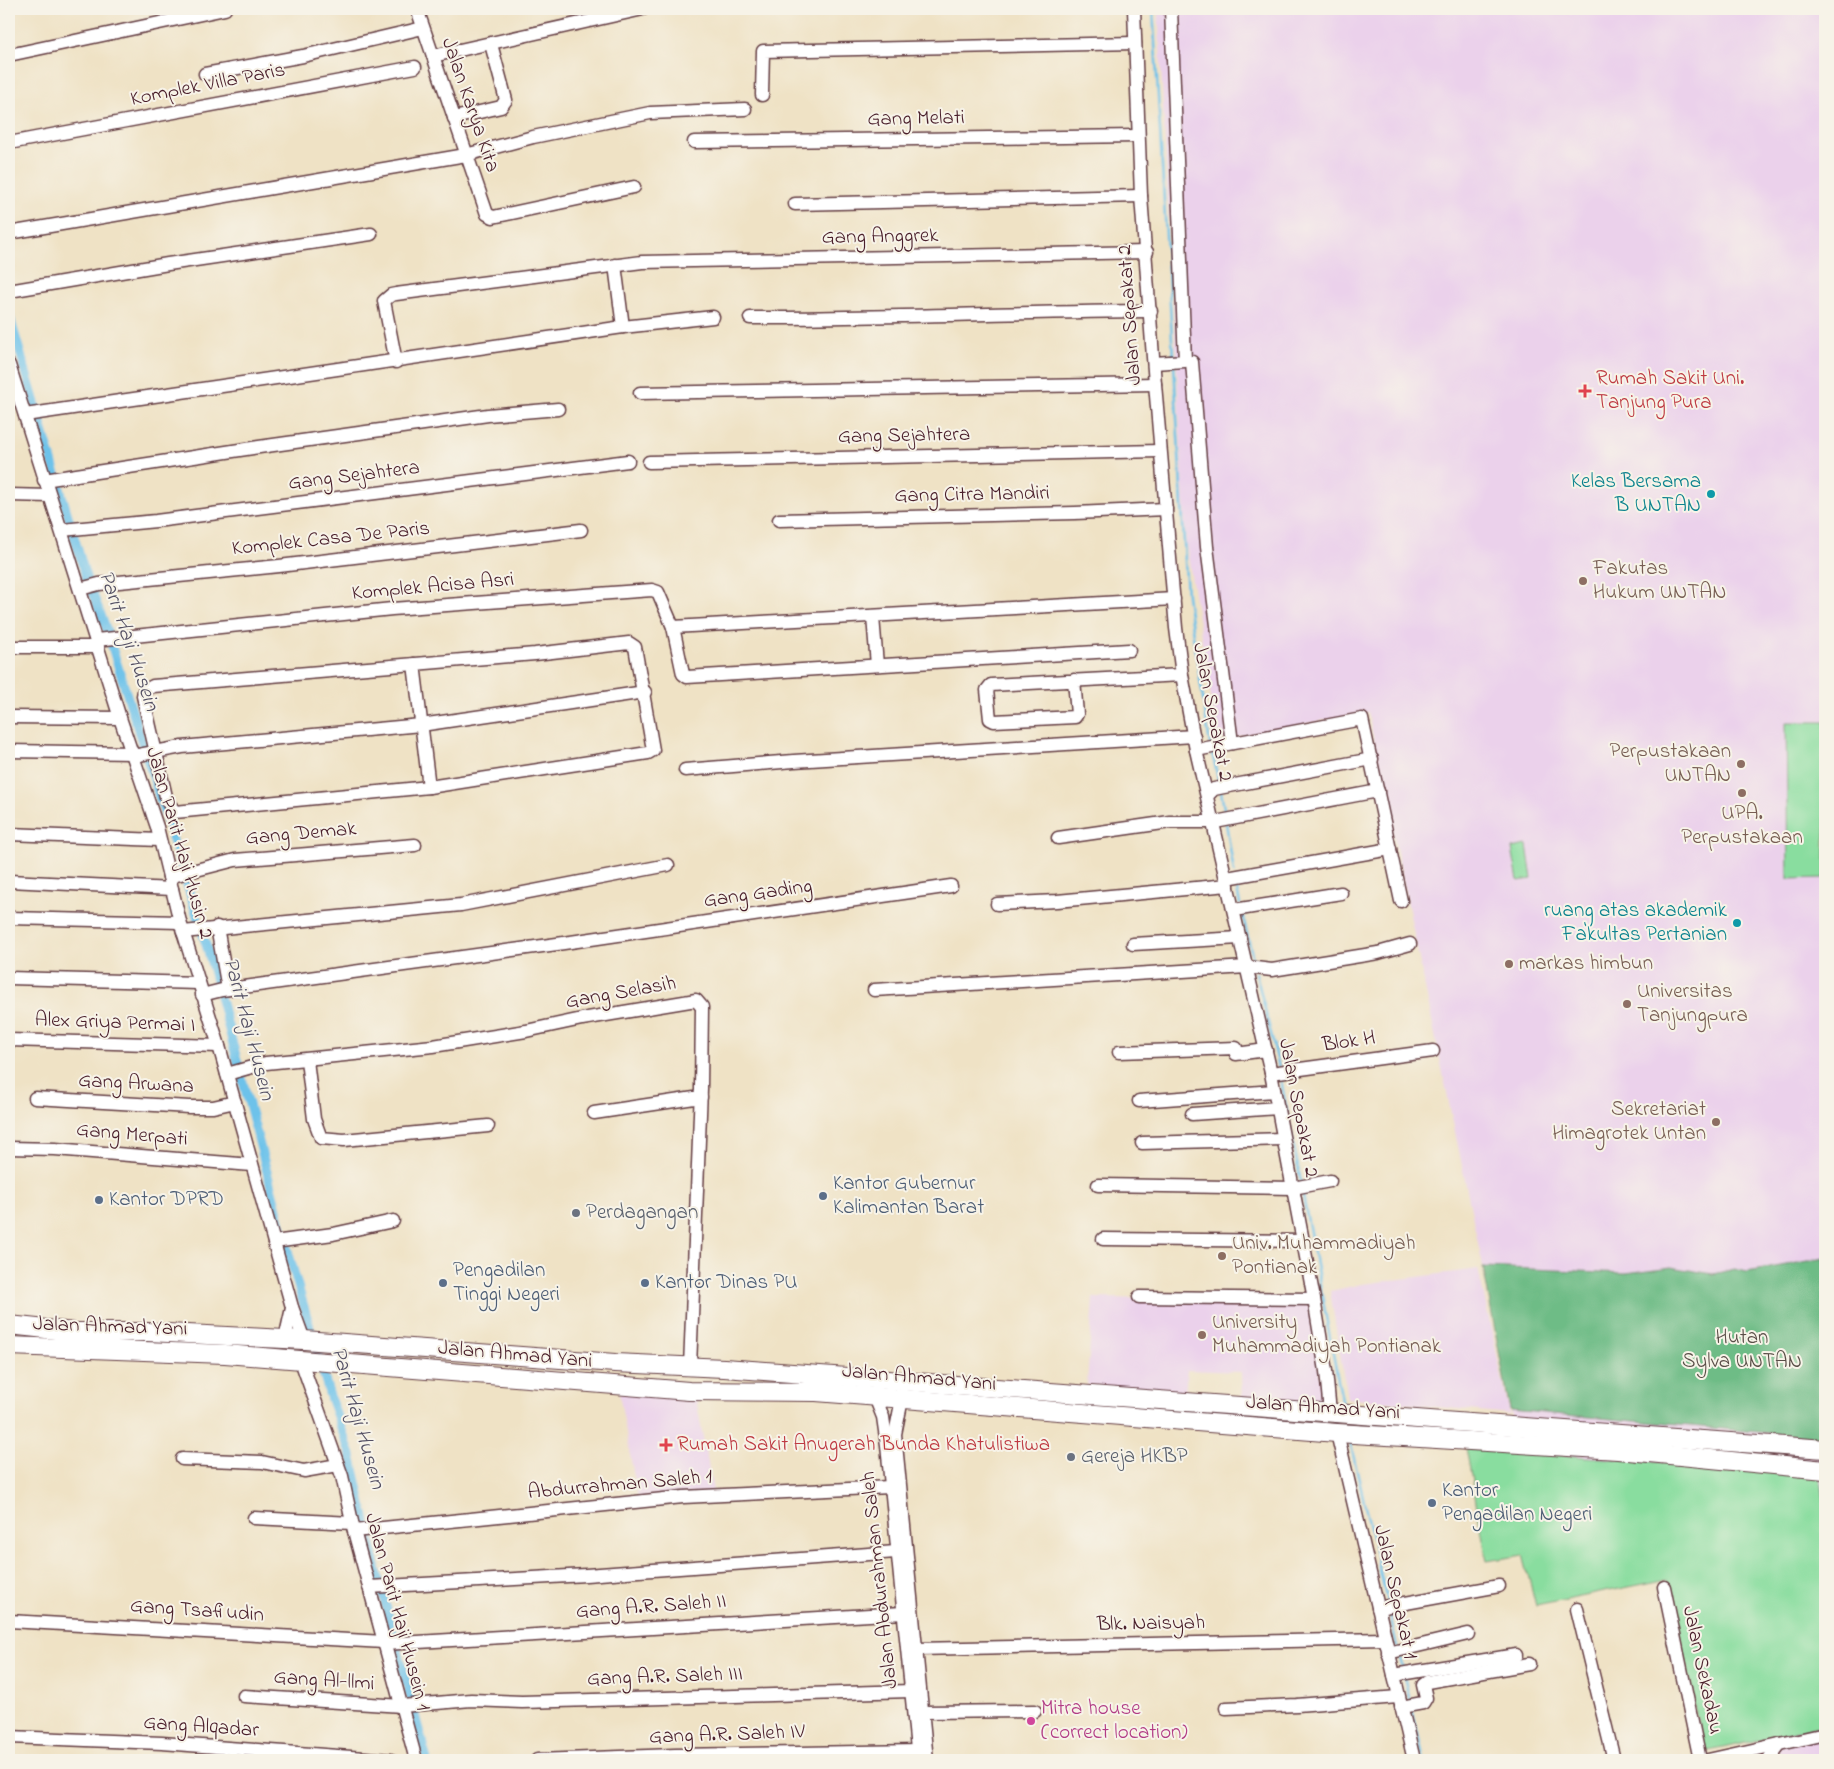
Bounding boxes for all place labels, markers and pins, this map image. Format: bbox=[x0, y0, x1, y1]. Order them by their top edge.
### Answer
place label: Rumah Sakit Uni. Tanjung Pura bbox=[1596, 364, 1744, 420]
marker: Rumah Sakit Uni. Tanjung Pura bbox=[1578, 384, 1592, 398]
place label: Kelas Bersama B UNTAN bbox=[1571, 467, 1701, 521]
marker: Kelas Bersama B UNTAN bbox=[1705, 488, 1717, 500]
place label: Fakutas Hukum UNTAN bbox=[1592, 554, 1726, 608]
marker: Fakutas Hukum UNTAN bbox=[1577, 575, 1589, 587]
place label: Perpustakaan UNTAN bbox=[1609, 737, 1731, 791]
marker: Perpustakaan UNTAN bbox=[1735, 758, 1747, 770]
marker: UPA. Perpustakaan bbox=[1736, 787, 1748, 799]
place label: UPA. Perpustakaan bbox=[1681, 799, 1803, 853]
place label: ruang atas akademik Fakultas Pertanian bbox=[1544, 896, 1728, 950]
marker: ruang atas akademik Fakultas Pertanian bbox=[1731, 917, 1743, 929]
place label: markas himbun bbox=[1519, 949, 1653, 979]
marker: markas himbun bbox=[1503, 958, 1515, 970]
place label: Universitas Tanjungpura bbox=[1637, 977, 1748, 1033]
marker: Universitas Tanjungpura bbox=[1621, 998, 1633, 1010]
place label: Sekretariat Himagrotek Untan bbox=[1552, 1095, 1706, 1151]
marker: Sekretariat Himagrotek Untan bbox=[1710, 1116, 1722, 1128]
place label: Kantor Gubernur Kalimantan Barat bbox=[833, 1169, 984, 1223]
place label: Kantor DPRD bbox=[109, 1185, 224, 1215]
marker: Kantor Gubernur Kalimantan Barat bbox=[817, 1190, 829, 1202]
marker: Kantor DPRD bbox=[93, 1194, 105, 1206]
place label: Perdagangan bbox=[586, 1198, 698, 1230]
marker: Perdagangan bbox=[570, 1207, 582, 1219]
place label: Univ. Muhammadiyah Pontianak bbox=[1232, 1229, 1416, 1283]
marker: Univ. Muhammadiyah Pontianak bbox=[1216, 1250, 1228, 1262]
place label: Pengadilan Tinggi Negeri bbox=[453, 1256, 560, 1312]
place label: Kantor Dinas PU bbox=[655, 1268, 798, 1298]
marker: Pengadilan Tinggi Negeri bbox=[437, 1277, 449, 1289]
marker: Kantor Dinas PU bbox=[639, 1277, 651, 1289]
place label: University Muhammadiyah Pontianak bbox=[1212, 1308, 1442, 1364]
marker: University Muhammadiyah Pontianak bbox=[1196, 1329, 1208, 1341]
place label: Rumah Sakit Anugerah Bunda Khatulistiwa bbox=[677, 1430, 1050, 1462]
marker: Rumah Sakit Anugerah Bunda Khatulistiwa bbox=[659, 1438, 673, 1452]
place label: Gereja HKBP bbox=[1081, 1442, 1188, 1472]
marker: Gereja HKBP bbox=[1065, 1451, 1077, 1463]
place label: Kantor Pengadilan Negeri bbox=[1442, 1476, 1592, 1532]
marker: Kantor Pengadilan Negeri bbox=[1426, 1497, 1438, 1509]
place label: Mitra house (correct location) bbox=[1041, 1694, 1188, 1748]
marker: Mitra house (correct location) bbox=[1025, 1715, 1037, 1727]

